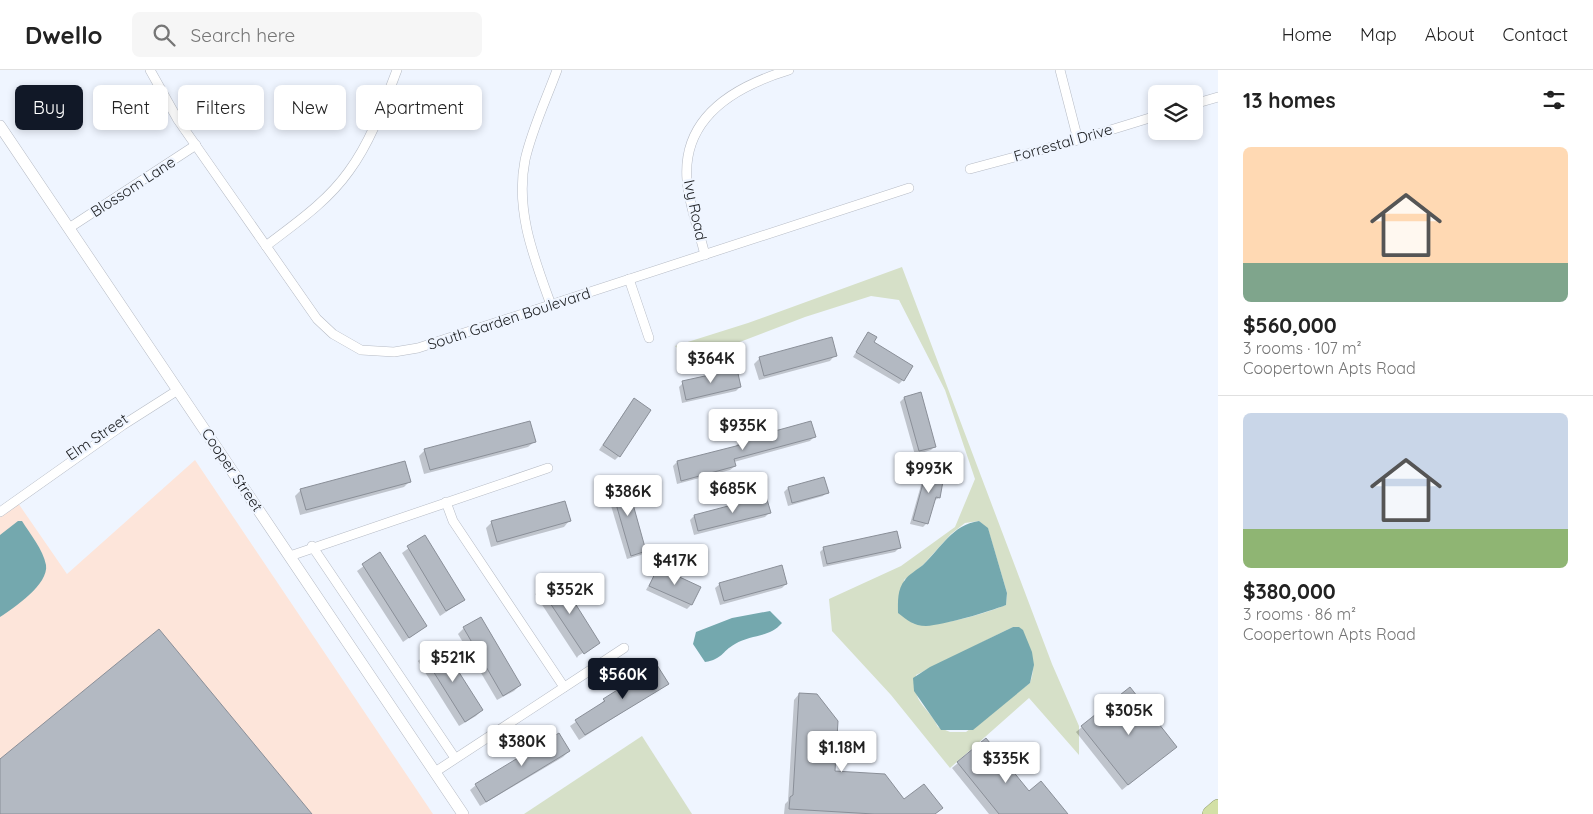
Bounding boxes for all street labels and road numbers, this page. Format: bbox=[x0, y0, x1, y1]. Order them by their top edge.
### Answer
street label: Forrestal Drive bbox=[1011, 119, 1114, 166]
street label: Blossom Lane bbox=[87, 152, 179, 221]
street label: Ivy Road bbox=[680, 178, 711, 242]
street label: South Garden Boulevard bbox=[425, 283, 593, 354]
street label: Elm Street bbox=[62, 409, 131, 464]
street label: Cooper Street bbox=[198, 424, 267, 515]

